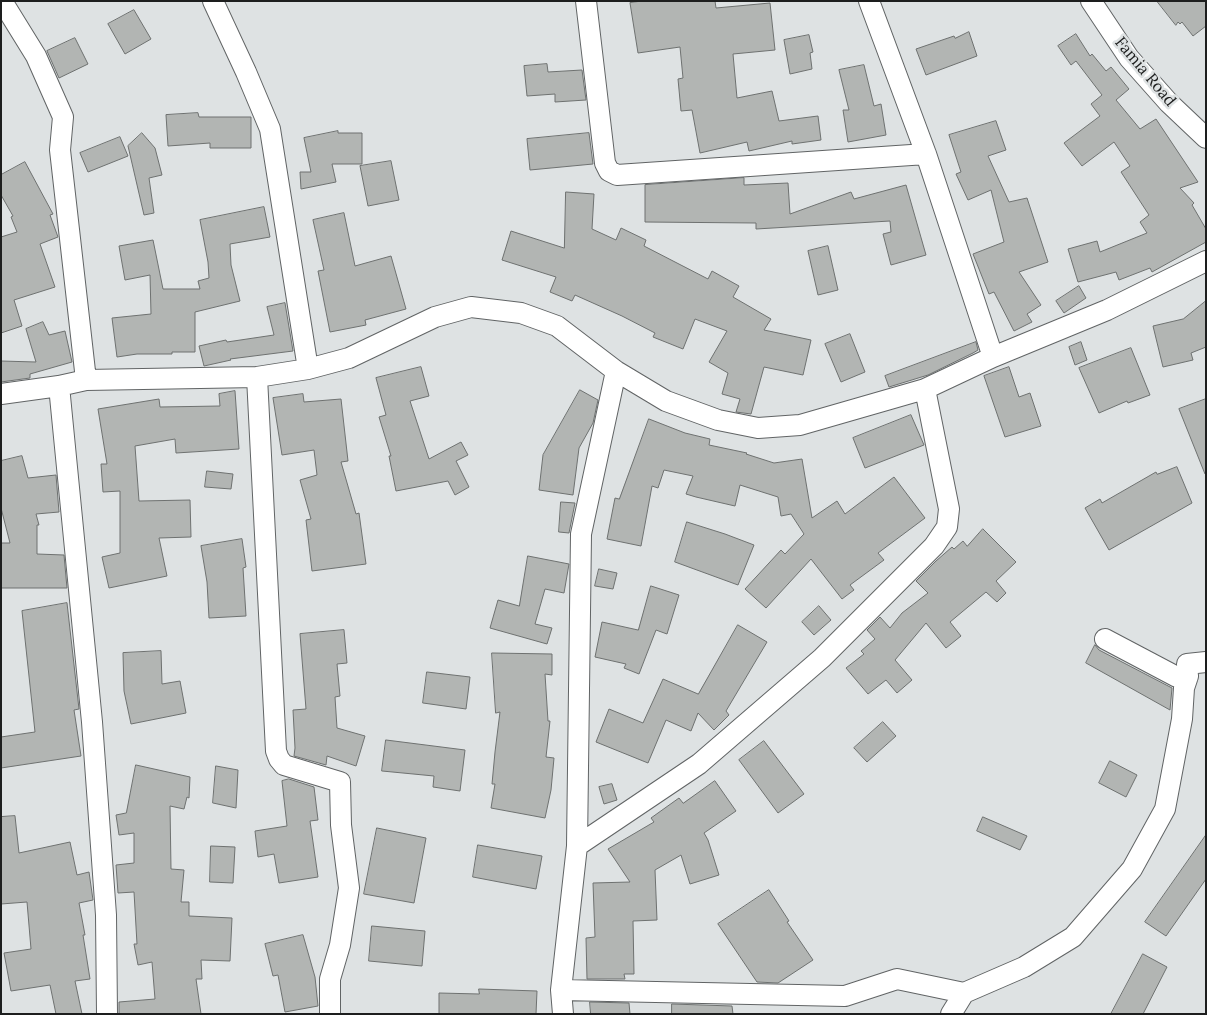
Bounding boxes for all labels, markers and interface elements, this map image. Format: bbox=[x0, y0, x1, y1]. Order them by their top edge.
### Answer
street label: Famia Road bbox=[1110, 33, 1180, 111]

